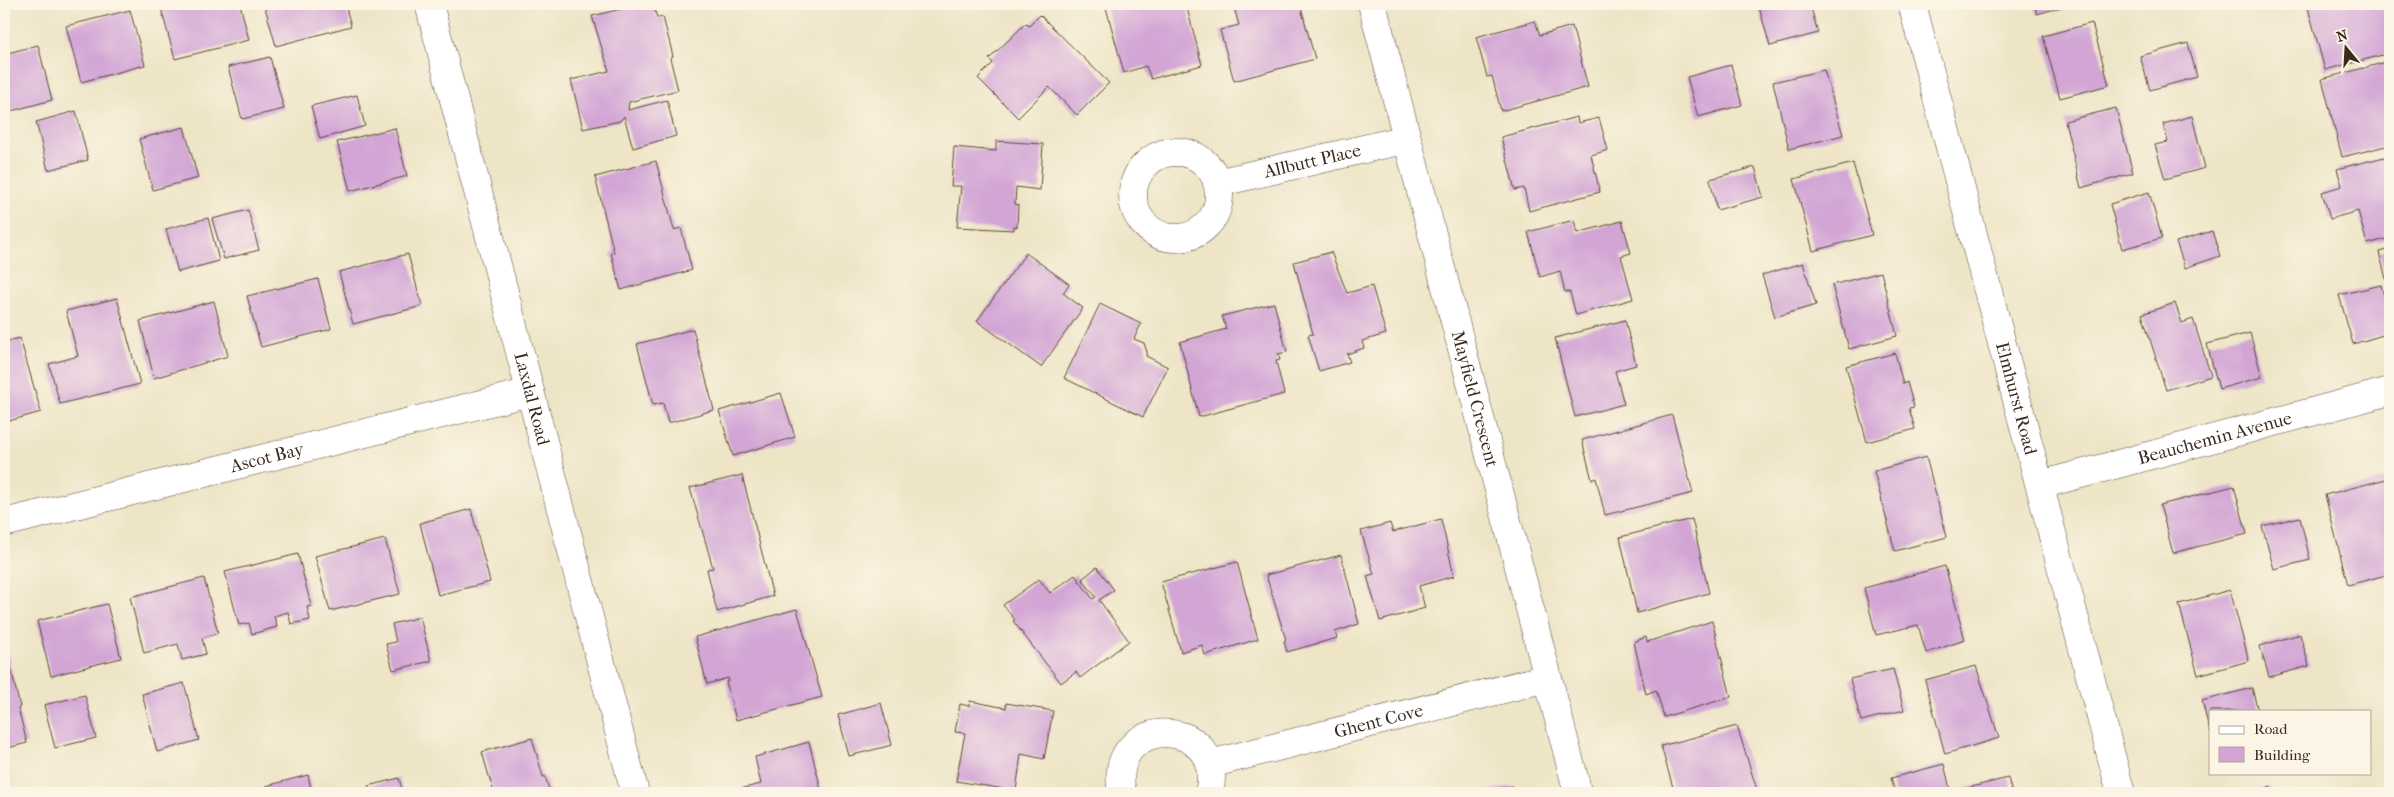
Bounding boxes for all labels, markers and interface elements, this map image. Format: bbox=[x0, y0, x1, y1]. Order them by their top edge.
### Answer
north arrow bbox=[2322, 22, 2372, 72]
text: N bbox=[2334, 26, 2350, 46]
street label: Allbutt Place bbox=[1261, 140, 1363, 183]
street label: Mayfield Crescent bbox=[1447, 328, 1503, 470]
street label: Elmhurst Road bbox=[1991, 340, 2041, 457]
street label: Laxdal Road bbox=[509, 350, 554, 448]
street label: Beauchemin Avenue bbox=[2136, 408, 2294, 469]
street label: Ascot Bay bbox=[227, 438, 307, 477]
street label: Ghent Cove bbox=[1332, 700, 1425, 743]
legend bbox=[2209, 710, 2372, 774]
text: Road bbox=[2254, 720, 2288, 738]
text: Building bbox=[2254, 746, 2311, 764]

